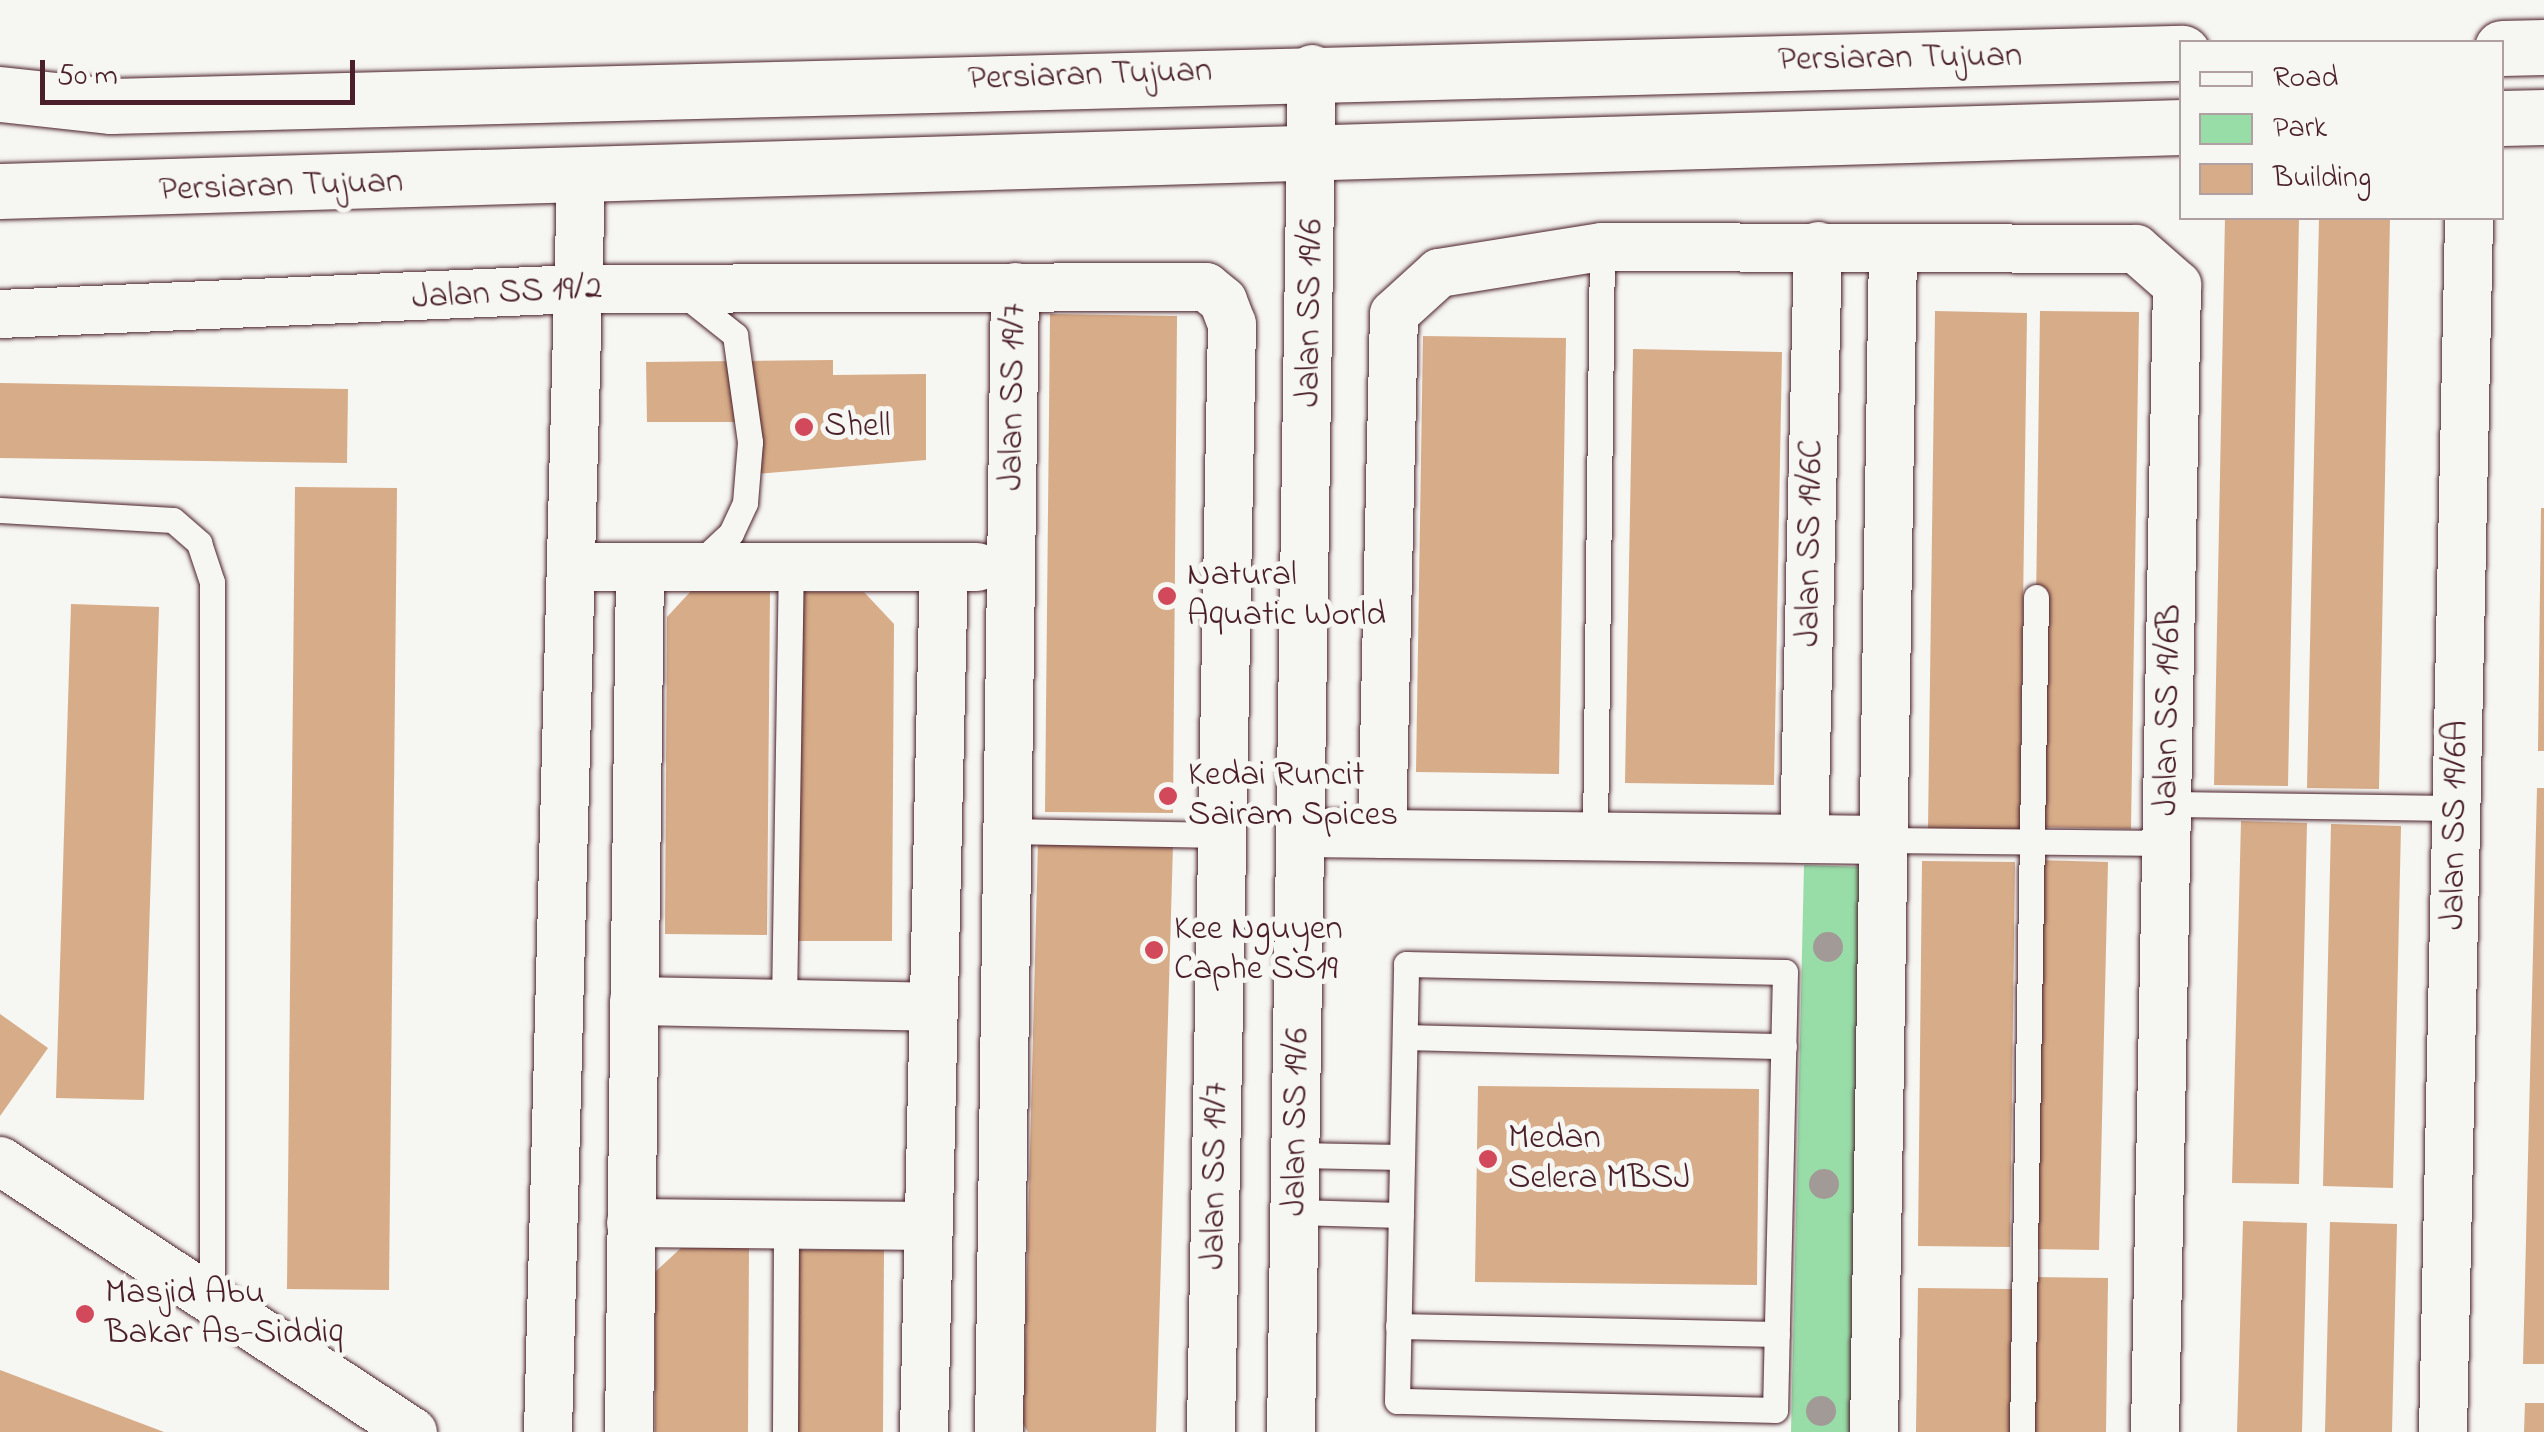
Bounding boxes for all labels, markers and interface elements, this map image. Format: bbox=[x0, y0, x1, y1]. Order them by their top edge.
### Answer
street label: Persiaran Tujuan bbox=[1777, 36, 2023, 82]
scale bar bbox=[45, 40, 360, 102]
legend bbox=[2179, 40, 2504, 220]
street label: Persiaran Tujuan bbox=[967, 51, 1213, 101]
text: 50 m bbox=[57, 55, 118, 99]
text: Road bbox=[2273, 57, 2338, 101]
text: Park bbox=[2273, 107, 2327, 151]
text: Building bbox=[2273, 157, 2371, 201]
street label: Persiaran Tujuan bbox=[158, 162, 404, 212]
street label: Jalan SS 19/6 bbox=[1288, 218, 1334, 408]
street label: Jalan SS 19/2 bbox=[411, 268, 603, 320]
street label: Jalan SS 19/7 bbox=[991, 303, 1037, 491]
place label: Shell bbox=[824, 406, 891, 448]
marker: Shell bbox=[793, 416, 815, 438]
street label: Jalan SS 19/6C bbox=[1788, 439, 1834, 647]
place label: Natural Aquatic World bbox=[1187, 555, 1386, 637]
marker: Natural Aquatic World bbox=[1156, 585, 1178, 607]
street label: Jalan SS 19/6B bbox=[2146, 604, 2192, 816]
street label: Jalan SS 19/6A bbox=[2433, 720, 2479, 930]
place label: Kedai Runcit Sairam Spices bbox=[1188, 755, 1398, 837]
marker: Kedai Runcit Sairam Spices bbox=[1157, 785, 1179, 807]
place label: Kee Nguyen Caphe SS19 bbox=[1174, 909, 1343, 991]
marker: Kee Nguyen Caphe SS19 bbox=[1143, 939, 1165, 961]
street label: Jalan SS 19/6 bbox=[1274, 1027, 1320, 1217]
street label: Jalan SS 19/7 bbox=[1193, 1082, 1239, 1270]
place label: Medan Selera MBSJ bbox=[1508, 1118, 1691, 1200]
marker: Medan Selera MBSJ bbox=[1477, 1148, 1499, 1170]
place label: Masjid Abu Bakar As-Siddiq bbox=[105, 1273, 343, 1355]
marker: Masjid Abu Bakar As-Siddiq bbox=[74, 1303, 96, 1325]

